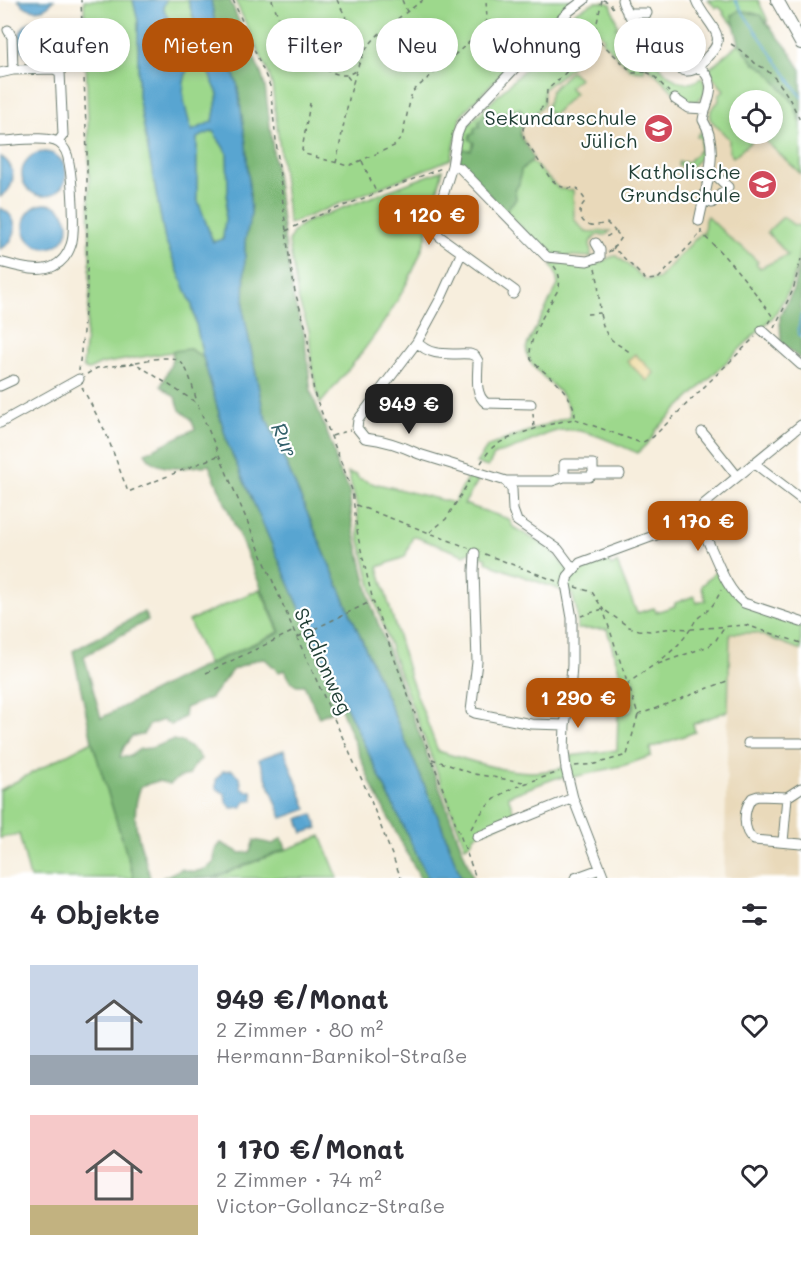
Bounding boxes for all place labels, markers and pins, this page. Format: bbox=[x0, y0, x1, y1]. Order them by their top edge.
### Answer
place label: Sekundarschule Jülich bbox=[484, 104, 637, 153]
school or university icon: Sekundarschule Jülich bbox=[642, 113, 674, 145]
place label: Katholische Grundschule bbox=[620, 158, 741, 207]
school or university icon: Katholische Grundschule bbox=[746, 168, 778, 200]
pin: 1 120 € bbox=[374, 195, 484, 246]
pin: 949 € bbox=[367, 384, 451, 435]
pin: 1 170 € bbox=[643, 501, 753, 552]
pin: 1 290 € bbox=[523, 678, 633, 729]

